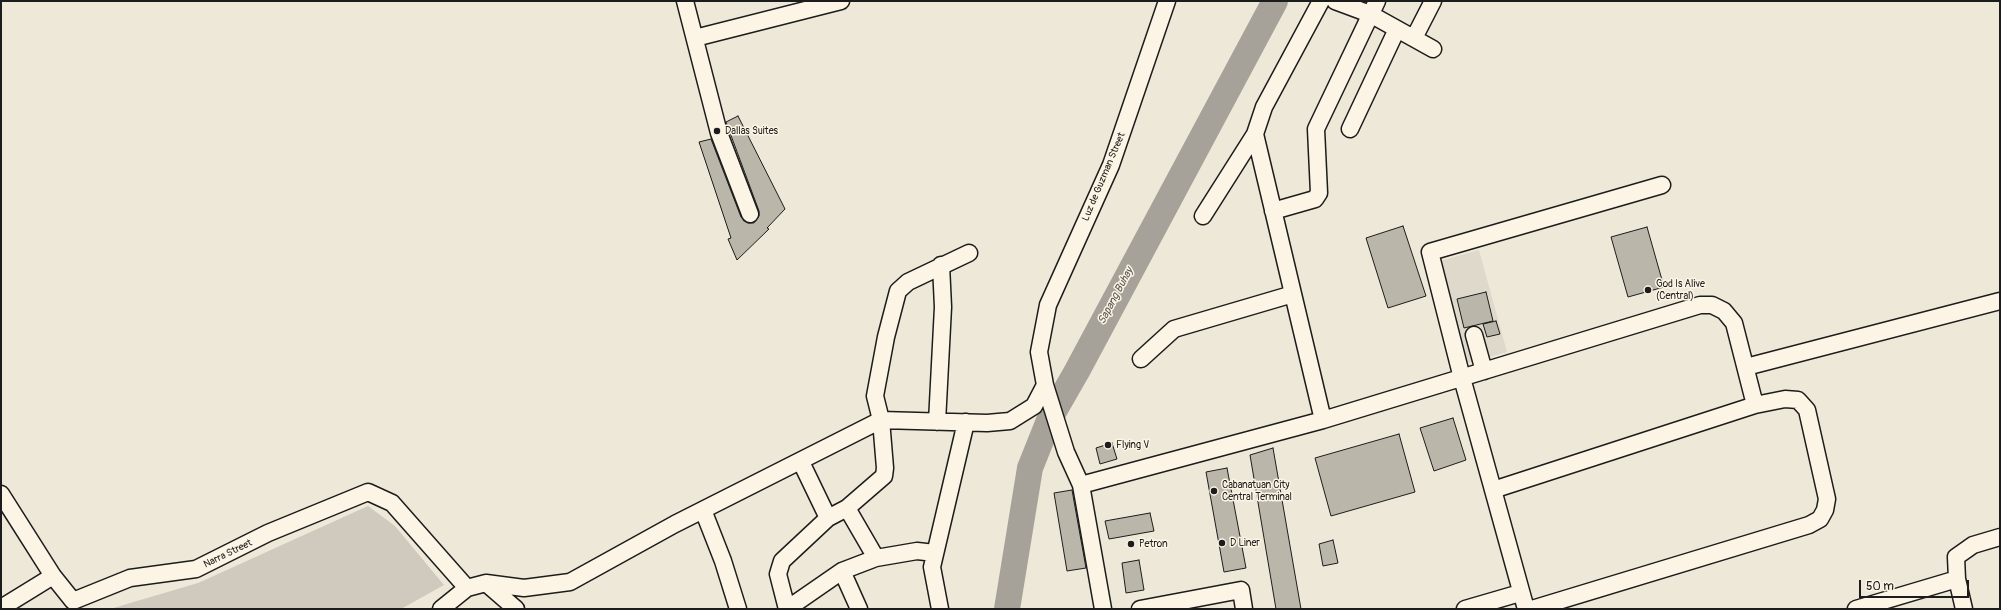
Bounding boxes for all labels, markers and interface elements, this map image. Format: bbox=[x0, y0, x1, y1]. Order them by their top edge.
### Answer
place label: Dallas Suites bbox=[725, 125, 778, 137]
marker: Dallas Suites bbox=[712, 126, 722, 136]
street label: Luz de Guzman Street bbox=[1080, 131, 1128, 223]
water label: Sapang Buhay bbox=[1096, 265, 1136, 327]
place label: God Is Alive (Central) bbox=[1656, 278, 1705, 302]
marker: God Is Alive (Central) bbox=[1643, 285, 1653, 295]
place label: Flying V bbox=[1116, 439, 1149, 451]
marker: Flying V bbox=[1103, 440, 1113, 450]
place label: Cabanatuan City Central Terminal bbox=[1222, 479, 1292, 502]
marker: Cabanatuan City Central Terminal bbox=[1209, 486, 1219, 496]
street label: Narra Street bbox=[202, 537, 254, 571]
place label: D Liner bbox=[1230, 537, 1260, 549]
place label: Petron bbox=[1139, 538, 1168, 550]
marker: D Liner bbox=[1217, 538, 1227, 548]
marker: Petron bbox=[1126, 539, 1136, 549]
scale bar bbox=[1861, 572, 1971, 598]
text: 50 m bbox=[1866, 579, 1894, 594]

